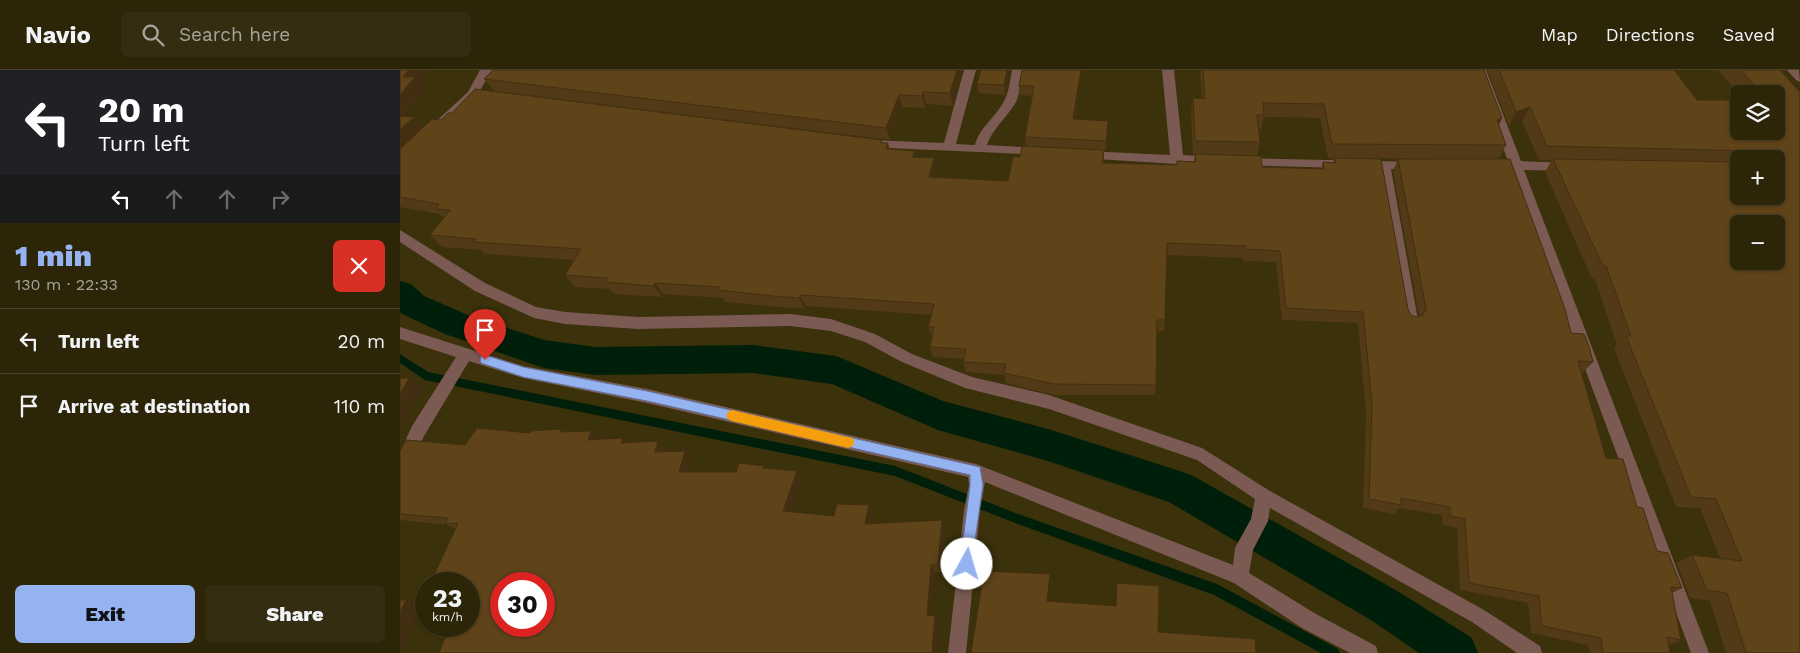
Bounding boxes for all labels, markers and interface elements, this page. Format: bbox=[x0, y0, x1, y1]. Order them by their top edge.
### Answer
search box bbox=[121, 12, 471, 57]
text: Navio bbox=[25, 21, 91, 49]
icon: search bbox=[139, 21, 167, 49]
text: Search here bbox=[179, 23, 290, 46]
text: Map bbox=[1541, 24, 1578, 45]
text: Directions bbox=[1606, 24, 1695, 45]
text: Saved bbox=[1723, 24, 1775, 45]
map controls bbox=[1730, 85, 1785, 270]
button: layers bbox=[1730, 85, 1785, 140]
text: 20 m bbox=[98, 89, 184, 131]
icon: left bbox=[15, 90, 80, 155]
text: Turn left bbox=[98, 131, 190, 156]
button: + bbox=[1730, 150, 1785, 205]
icon: left bbox=[107, 185, 135, 213]
icon: ahead bbox=[160, 185, 188, 213]
icon: ahead bbox=[213, 185, 241, 213]
icon: right bbox=[266, 185, 294, 213]
button: − bbox=[1730, 215, 1785, 270]
text: 1 min bbox=[15, 238, 92, 273]
button: close bbox=[333, 240, 385, 292]
text: 130 m · 22:33 bbox=[15, 275, 118, 294]
pin bbox=[464, 309, 506, 360]
icon: arrive bbox=[471, 316, 499, 344]
icon: left bbox=[15, 327, 43, 355]
text: Turn left bbox=[58, 330, 139, 353]
text: 20 m bbox=[338, 330, 385, 353]
icon: arrive bbox=[15, 392, 43, 420]
text: Arrive at destination bbox=[58, 395, 250, 418]
text: 110 m bbox=[334, 395, 385, 418]
position arrow bbox=[940, 537, 992, 589]
speed limit sign: 30 bbox=[490, 572, 555, 637]
text: 23 bbox=[433, 584, 462, 613]
button: Exit bbox=[15, 585, 195, 643]
button: Share bbox=[205, 585, 385, 643]
text: km/h bbox=[432, 610, 463, 624]

